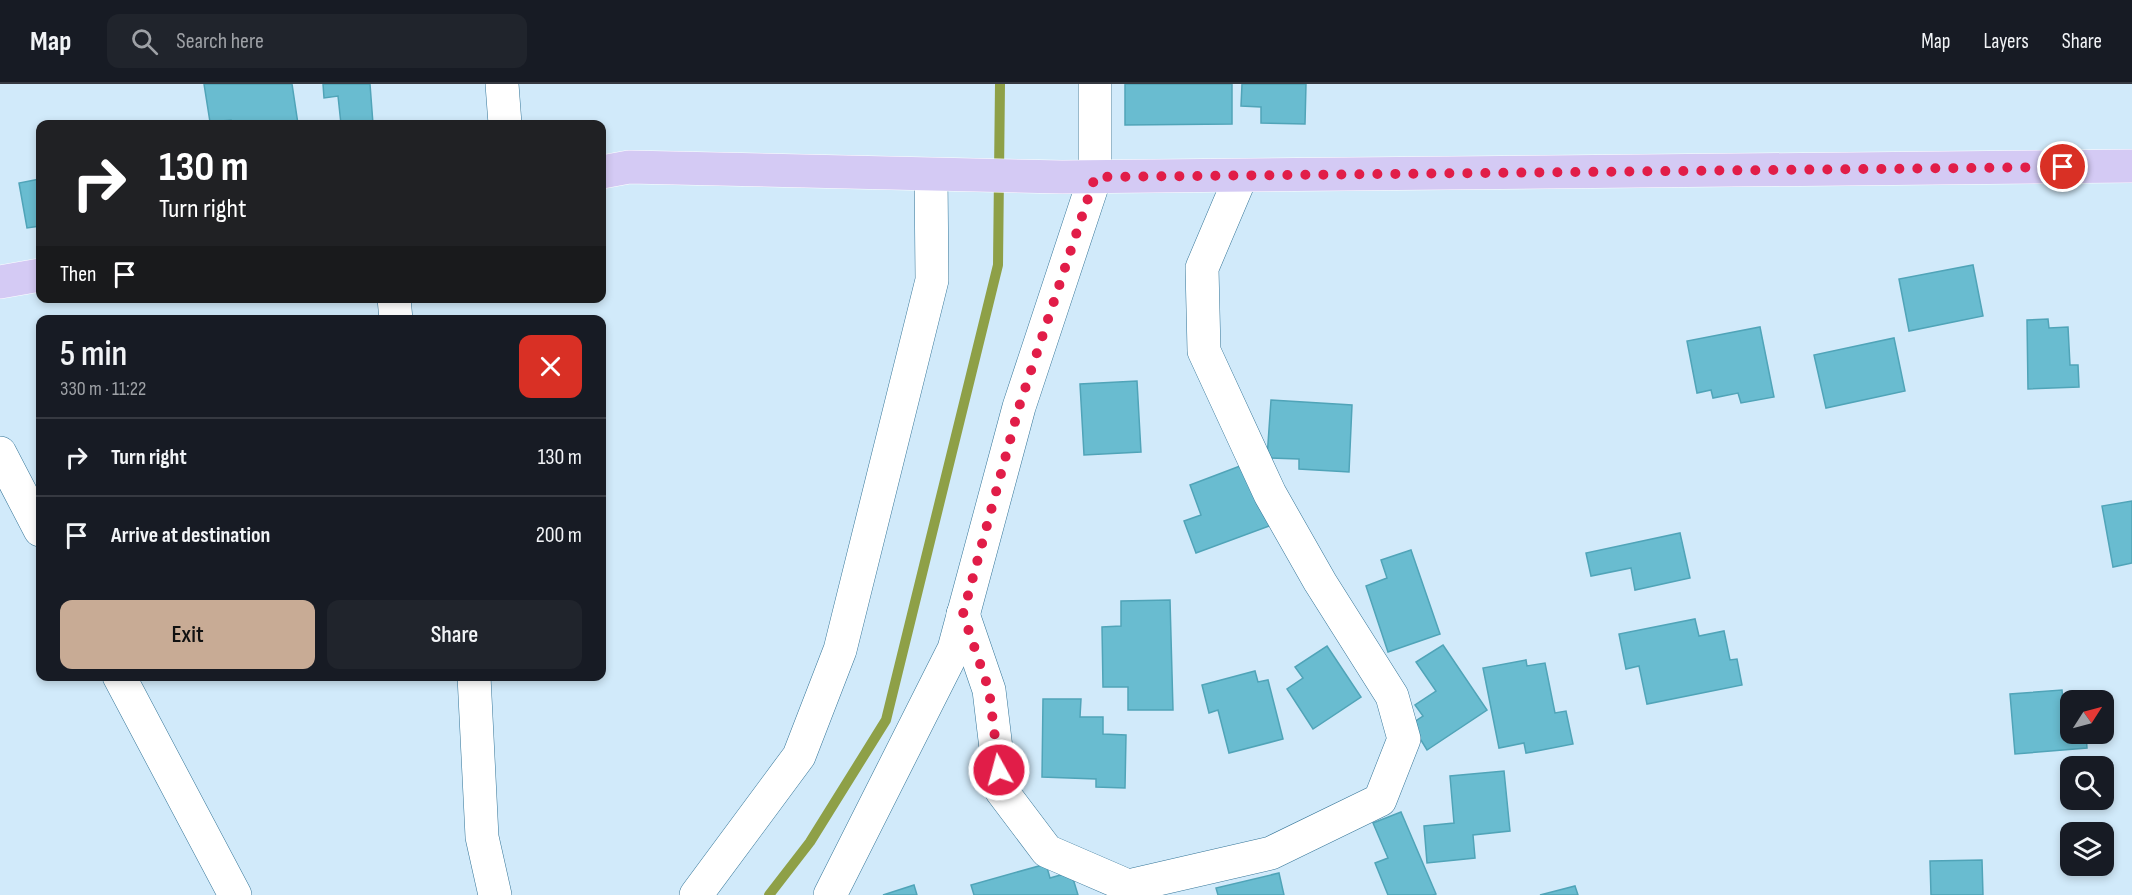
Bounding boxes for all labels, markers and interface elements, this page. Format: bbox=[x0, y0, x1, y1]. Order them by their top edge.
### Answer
search box bbox=[107, 14, 527, 68]
text: Map bbox=[30, 25, 71, 58]
icon: search bbox=[128, 25, 161, 58]
text: Search here bbox=[176, 28, 264, 55]
text: Map bbox=[1921, 29, 1950, 54]
text: Layers bbox=[1983, 29, 2029, 54]
text: Share bbox=[2062, 29, 2102, 54]
pin bbox=[2037, 141, 2088, 192]
text: 130 m bbox=[159, 142, 249, 193]
icon: right bbox=[60, 144, 138, 222]
icon: arrive bbox=[2046, 150, 2079, 183]
text: Turn right bbox=[159, 193, 246, 225]
icon: arrive bbox=[108, 258, 141, 291]
text: Then bbox=[60, 261, 96, 288]
text: 5 min bbox=[60, 333, 127, 376]
button: close bbox=[519, 335, 582, 398]
text: 330 m · 11:22 bbox=[60, 377, 146, 401]
icon: right bbox=[60, 441, 93, 474]
text: Turn right bbox=[111, 444, 187, 471]
text: 130 m bbox=[538, 444, 582, 471]
icon: arrive bbox=[60, 519, 93, 552]
text: Arrive at destination bbox=[111, 522, 270, 549]
text: 200 m bbox=[536, 522, 582, 549]
button: Exit bbox=[60, 600, 315, 669]
button: Share bbox=[327, 600, 582, 669]
north arrow bbox=[2060, 690, 2114, 744]
map controls bbox=[2060, 690, 2114, 876]
position arrow bbox=[967, 738, 1031, 802]
button: search bbox=[2060, 756, 2114, 810]
button: layers bbox=[2060, 822, 2114, 876]

